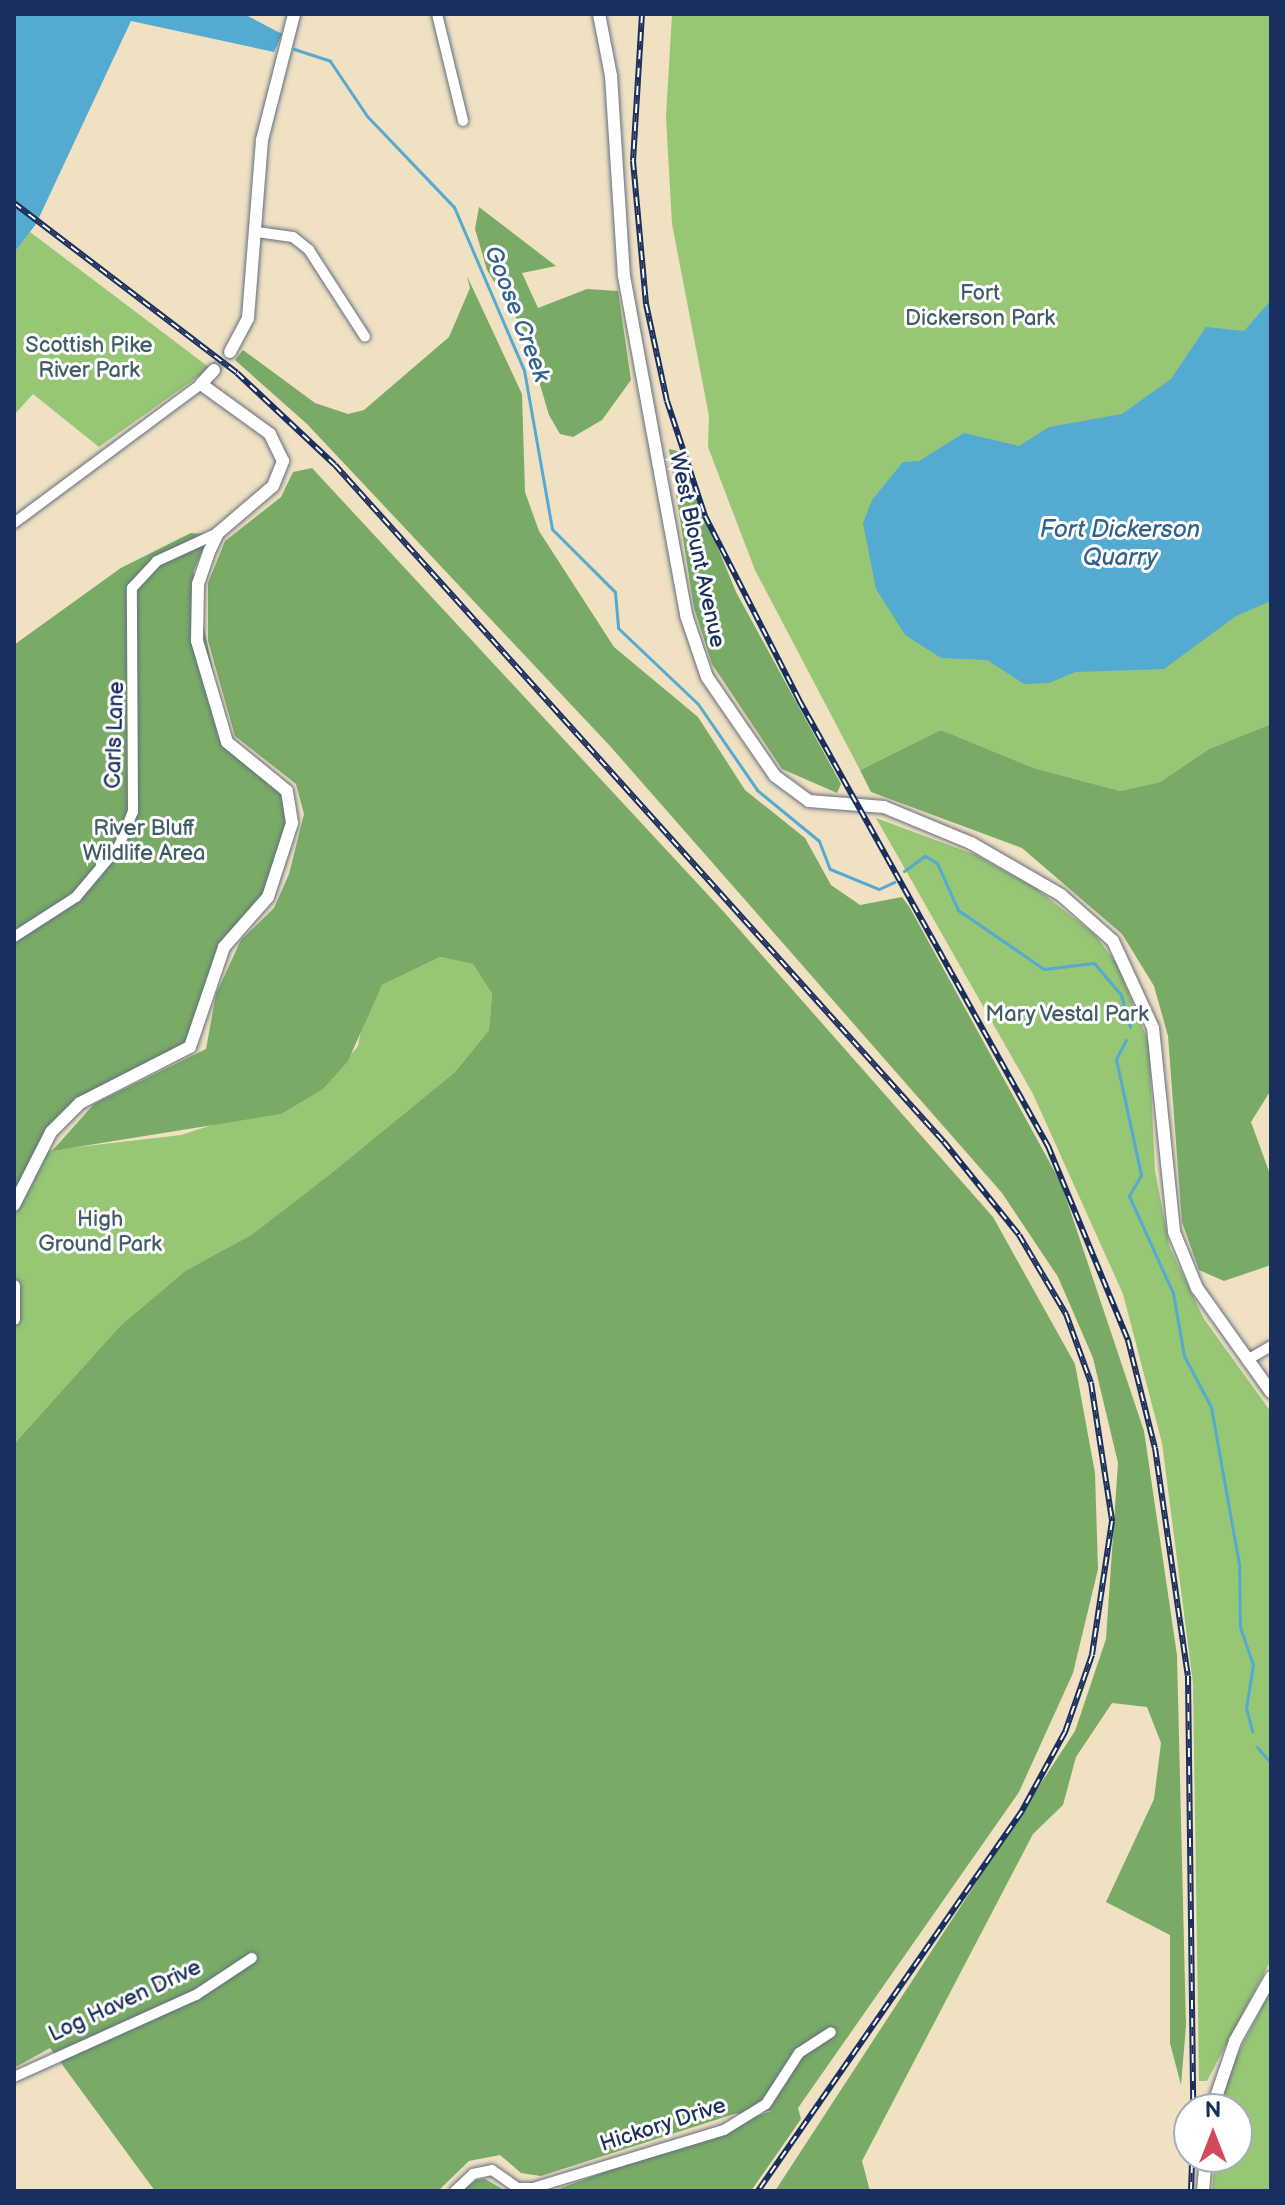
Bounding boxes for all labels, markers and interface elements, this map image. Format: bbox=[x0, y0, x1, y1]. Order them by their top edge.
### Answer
water label: Goose Creek bbox=[478, 242, 556, 386]
park label: Fort Dickerson Park bbox=[905, 280, 1055, 332]
park label: Scottish Pike River Park bbox=[25, 332, 153, 384]
street label: West Blount Avenue bbox=[663, 450, 731, 650]
water label: Fort Dickerson Quarry bbox=[1040, 516, 1200, 572]
street label: Carls Lane bbox=[100, 681, 130, 789]
park label: River Bluff Wildlife Area bbox=[83, 815, 205, 866]
park label: Mary Vestal Park bbox=[984, 1002, 1150, 1028]
park label: High Ground Park bbox=[38, 1206, 162, 1258]
street label: Log Haven Drive bbox=[45, 1954, 205, 2048]
street label: Hickory Drive bbox=[596, 2092, 730, 2158]
north arrow bbox=[1173, 2093, 1253, 2173]
text: N bbox=[1205, 2097, 1221, 2124]

